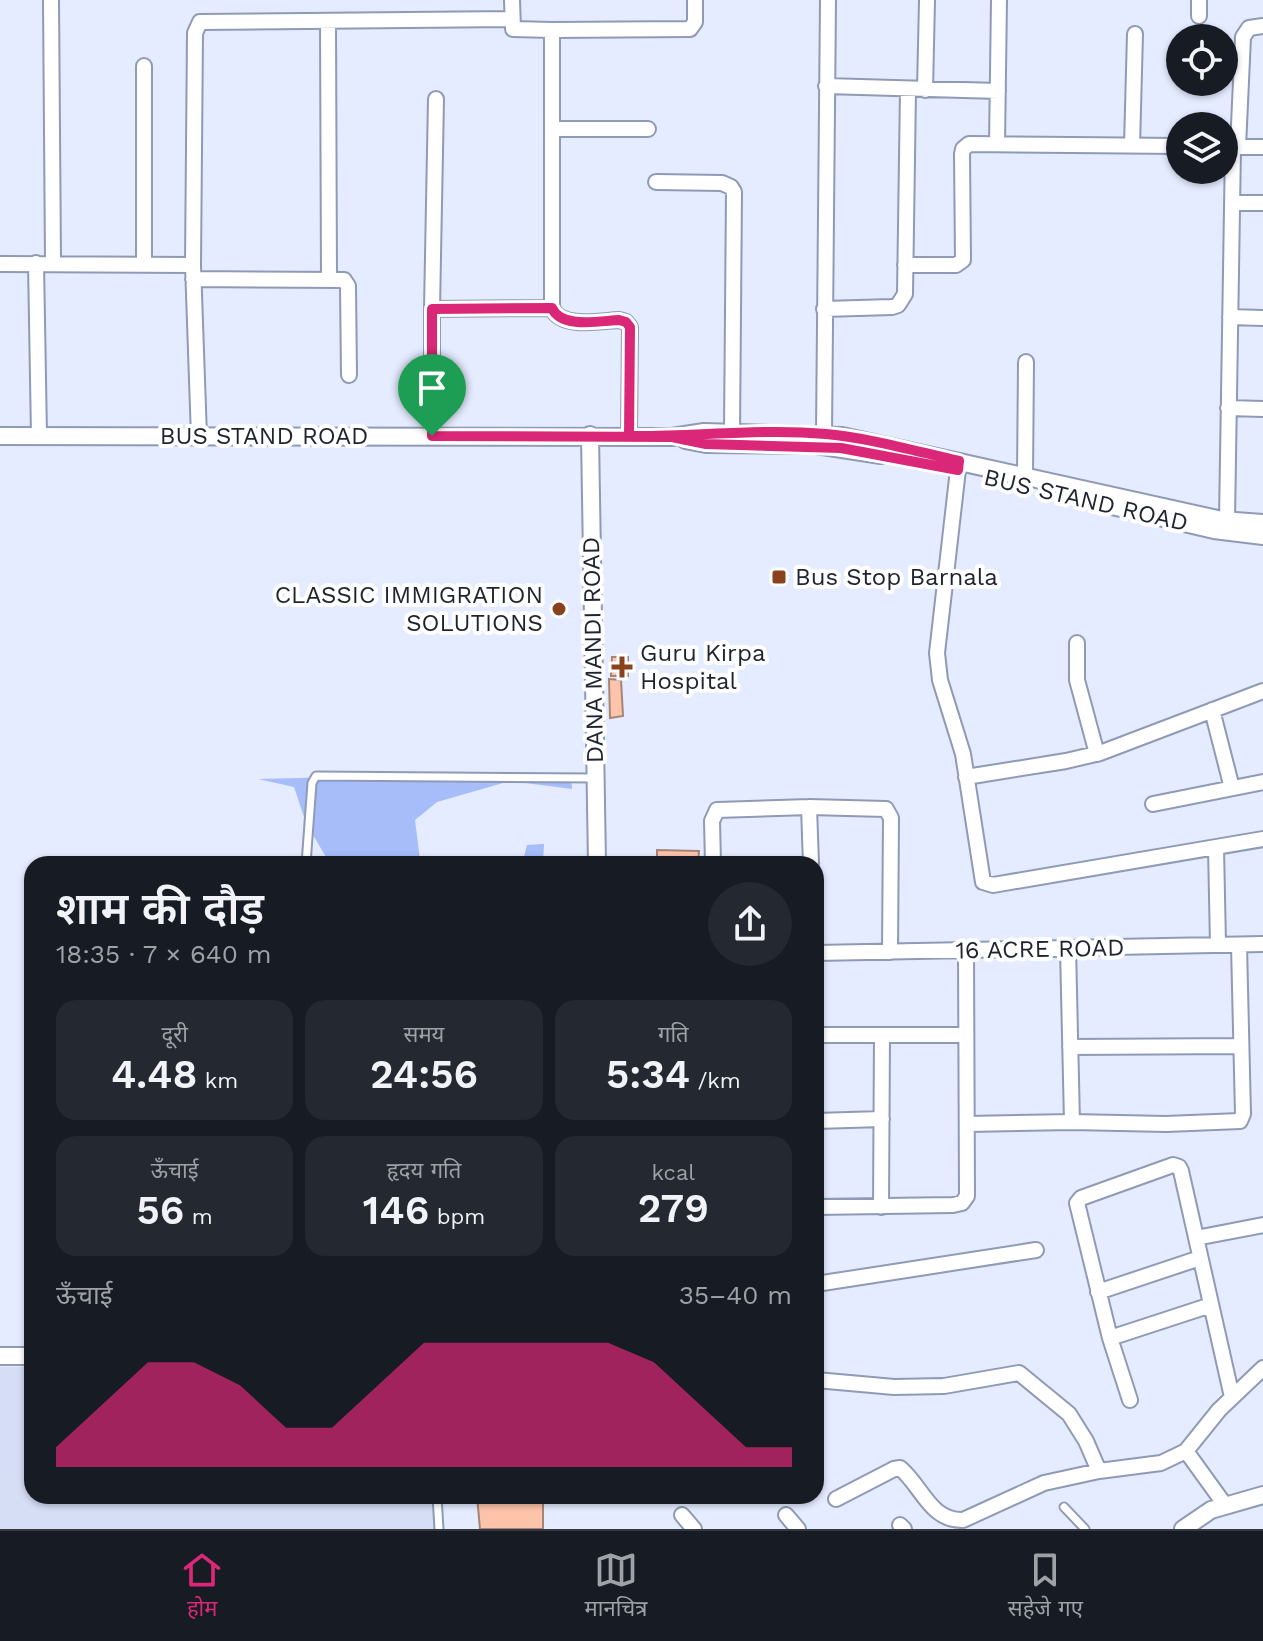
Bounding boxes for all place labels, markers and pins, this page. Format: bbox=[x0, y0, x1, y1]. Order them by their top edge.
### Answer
pin bbox=[398, 354, 466, 436]
place label: Bus Stop Barnala bbox=[795, 563, 998, 591]
marker: Bus Stop Barnala bbox=[770, 568, 788, 586]
place label: CLASSIC IMMIGRATION SOLUTIONS bbox=[275, 581, 543, 637]
marker: CLASSIC IMMIGRATION SOLUTIONS bbox=[550, 600, 568, 618]
place label: Guru Kirpa Hospital bbox=[640, 639, 766, 695]
marker: Guru Kirpa Hospital bbox=[611, 656, 633, 678]

